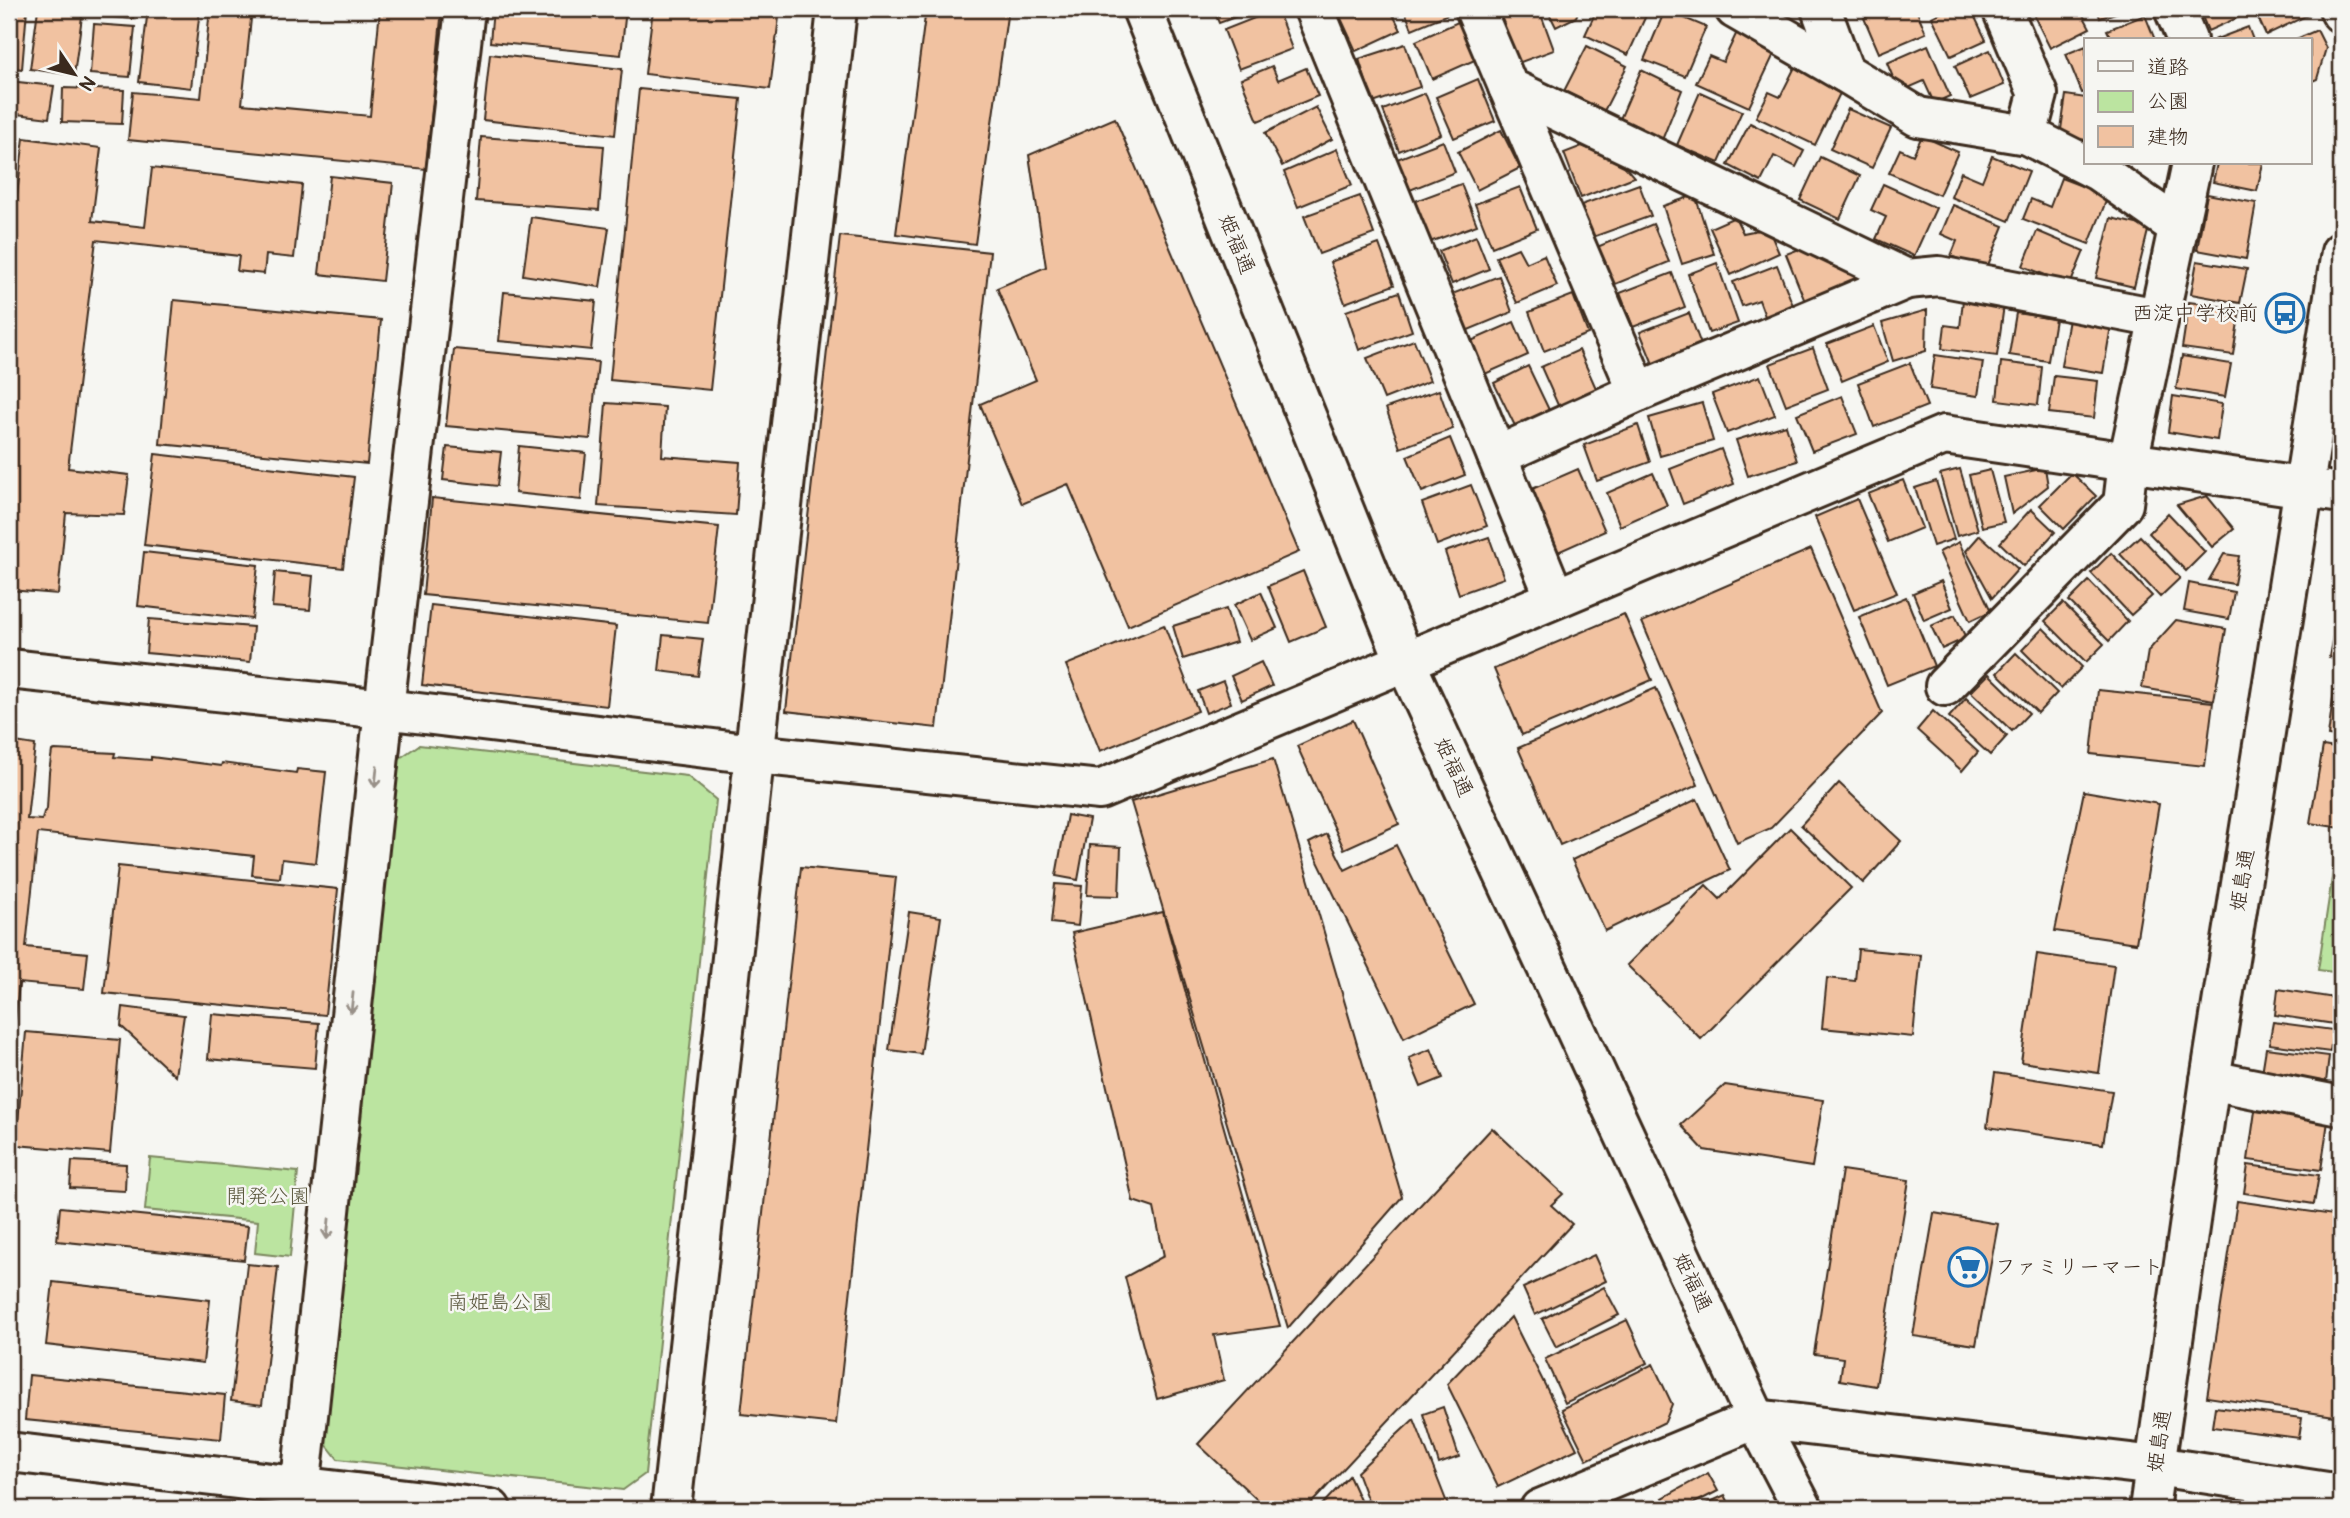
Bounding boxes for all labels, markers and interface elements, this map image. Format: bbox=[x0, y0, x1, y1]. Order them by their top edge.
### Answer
north arrow bbox=[38, 38, 108, 108]
legend bbox=[2084, 38, 2312, 164]
text: 道路 bbox=[2147, 54, 2189, 81]
text: N bbox=[74, 71, 101, 95]
text: 公園 bbox=[2147, 88, 2189, 115]
text: 建物 bbox=[2147, 124, 2189, 151]
street label: 姫福通 bbox=[1212, 210, 1261, 278]
bus stop icon: 西淀中学校前 bbox=[2264, 292, 2306, 334]
place label: 西淀中学校前 bbox=[2132, 300, 2258, 327]
street label: 姫福通 bbox=[1428, 733, 1479, 801]
one-way arrow bbox=[370, 765, 383, 788]
street label: 姫島通 bbox=[2224, 847, 2261, 913]
one-way arrow bbox=[345, 991, 358, 1014]
park label: 開発公園 bbox=[226, 1183, 310, 1210]
one-way arrow bbox=[321, 1218, 334, 1240]
supermarket icon: ファミリーマート bbox=[1947, 1246, 1989, 1288]
street label: 姫福通 bbox=[1667, 1248, 1718, 1316]
place label: ファミリーマート bbox=[1995, 1254, 2163, 1281]
park label: 南姫島公園 bbox=[448, 1289, 553, 1316]
street label: 姫島通 bbox=[2142, 1408, 2177, 1474]

